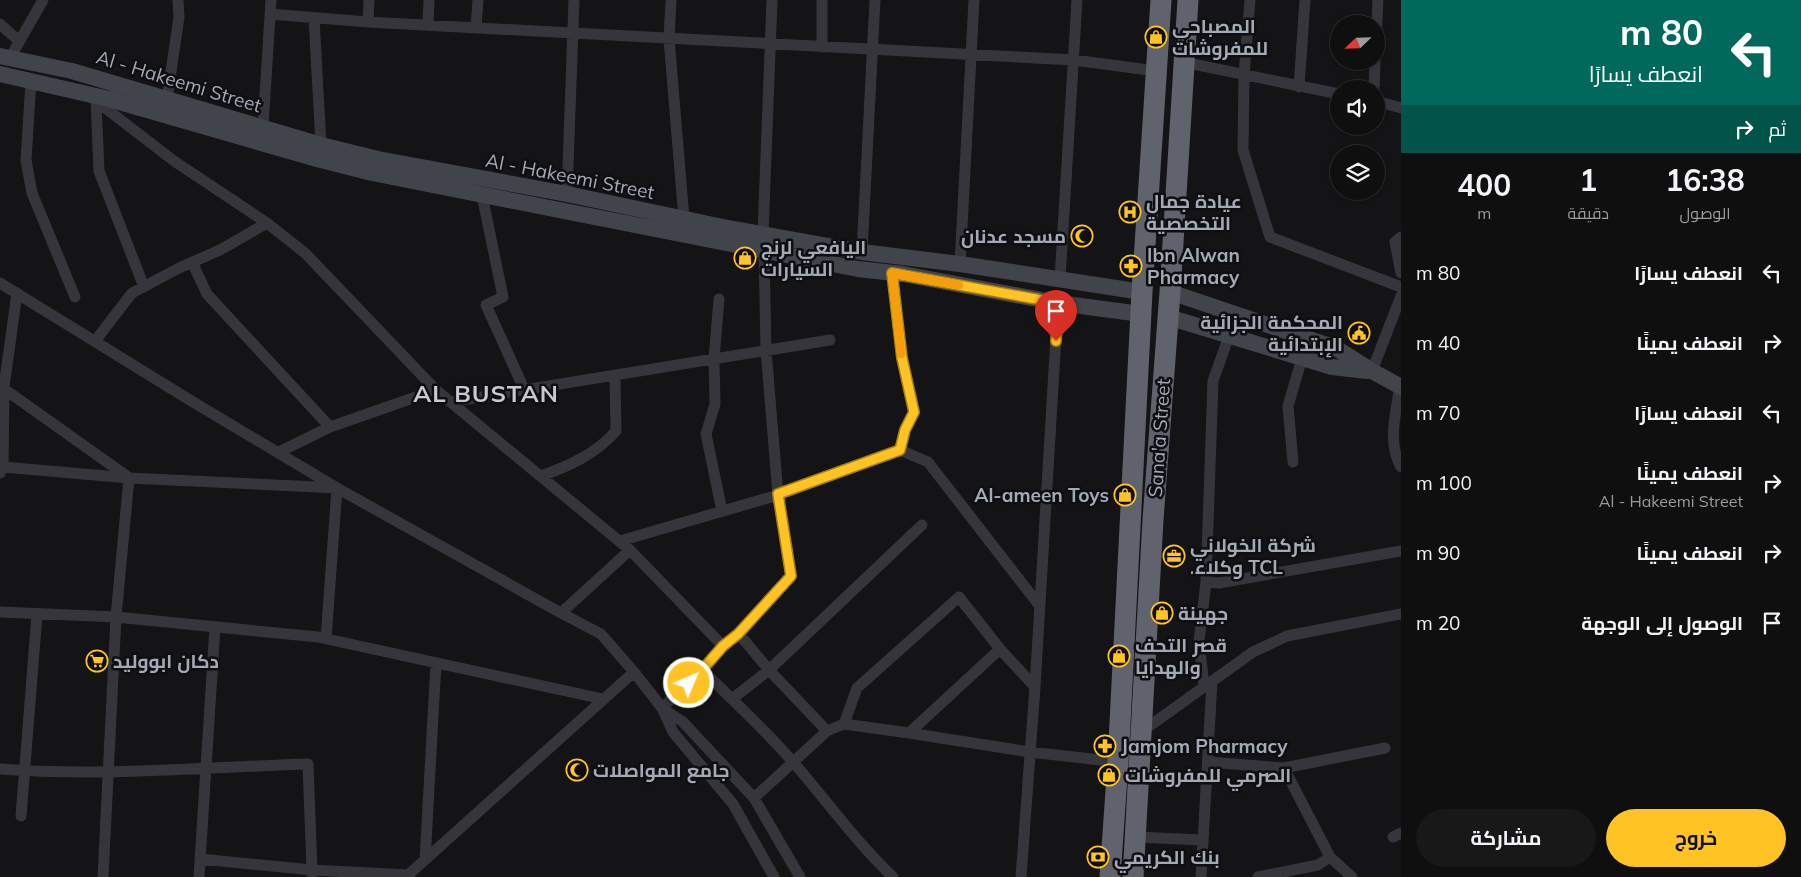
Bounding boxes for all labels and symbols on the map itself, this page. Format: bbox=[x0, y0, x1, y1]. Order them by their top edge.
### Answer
place label: المصباحي للمفروشات bbox=[1172, 14, 1268, 60]
north arrow bbox=[1330, 15, 1385, 70]
shop icon: المصباحي للمفروشات bbox=[1144, 25, 1168, 49]
street label: Al - Hakeemi Street bbox=[94, 44, 265, 118]
street label: Al - Hakeemi Street bbox=[484, 148, 657, 204]
place label: عيادة جمال التخصصية bbox=[1146, 189, 1242, 235]
hospital icon: عيادة جمال التخصصية bbox=[1118, 200, 1142, 224]
place label: مسجد عدنان bbox=[961, 224, 1066, 248]
mosque icon: مسجد عدنان bbox=[1070, 224, 1094, 248]
place label: اليافعي لرنج السيارات bbox=[761, 235, 866, 281]
place label: Ibn Alwan Pharmacy bbox=[1147, 243, 1240, 289]
shop icon: اليافعي لرنج السيارات bbox=[733, 246, 757, 270]
pharmacy icon: Ibn Alwan Pharmacy bbox=[1119, 254, 1143, 278]
pin bbox=[1035, 290, 1077, 341]
place label: المحكمة الجزائية الإبتدائية bbox=[1200, 310, 1343, 358]
public building icon: المحكمة الجزائية الإبتدائية bbox=[1347, 321, 1371, 345]
district label: AL BUSTAN bbox=[413, 378, 559, 408]
street label: Sana'a Street bbox=[1143, 378, 1175, 498]
place label: Al-ameen Toys bbox=[974, 483, 1109, 507]
shop icon: Al-ameen Toys bbox=[1113, 483, 1137, 507]
place label: شركة الخولاني .وكلاء TCL bbox=[1190, 533, 1316, 579]
office icon: شركة الخولاني .وكلاء TCL bbox=[1162, 544, 1186, 568]
shop icon: جهينة bbox=[1150, 601, 1174, 625]
place label: جهينة bbox=[1178, 601, 1228, 625]
place label: قصر التحف والهدايا bbox=[1135, 633, 1227, 679]
shop icon: قصر التحف والهدايا bbox=[1107, 644, 1131, 668]
supermarket icon: دكان ابووليد bbox=[85, 649, 109, 673]
place label: دكان ابووليد bbox=[113, 649, 219, 673]
position arrow bbox=[662, 656, 714, 708]
pharmacy icon: Jamjom Pharmacy bbox=[1093, 734, 1117, 758]
place label: Jamjom Pharmacy bbox=[1121, 734, 1288, 758]
mosque icon: جامع المواصلات bbox=[565, 758, 589, 782]
place label: جامع المواصلات bbox=[593, 758, 729, 784]
shop icon: الصرمي للمفروشات bbox=[1097, 763, 1121, 787]
place label: الصرمي للمفروشات bbox=[1125, 763, 1291, 791]
bank icon: بنك الكريمي bbox=[1086, 845, 1110, 869]
place label: بنك الكريمي bbox=[1114, 845, 1220, 873]

